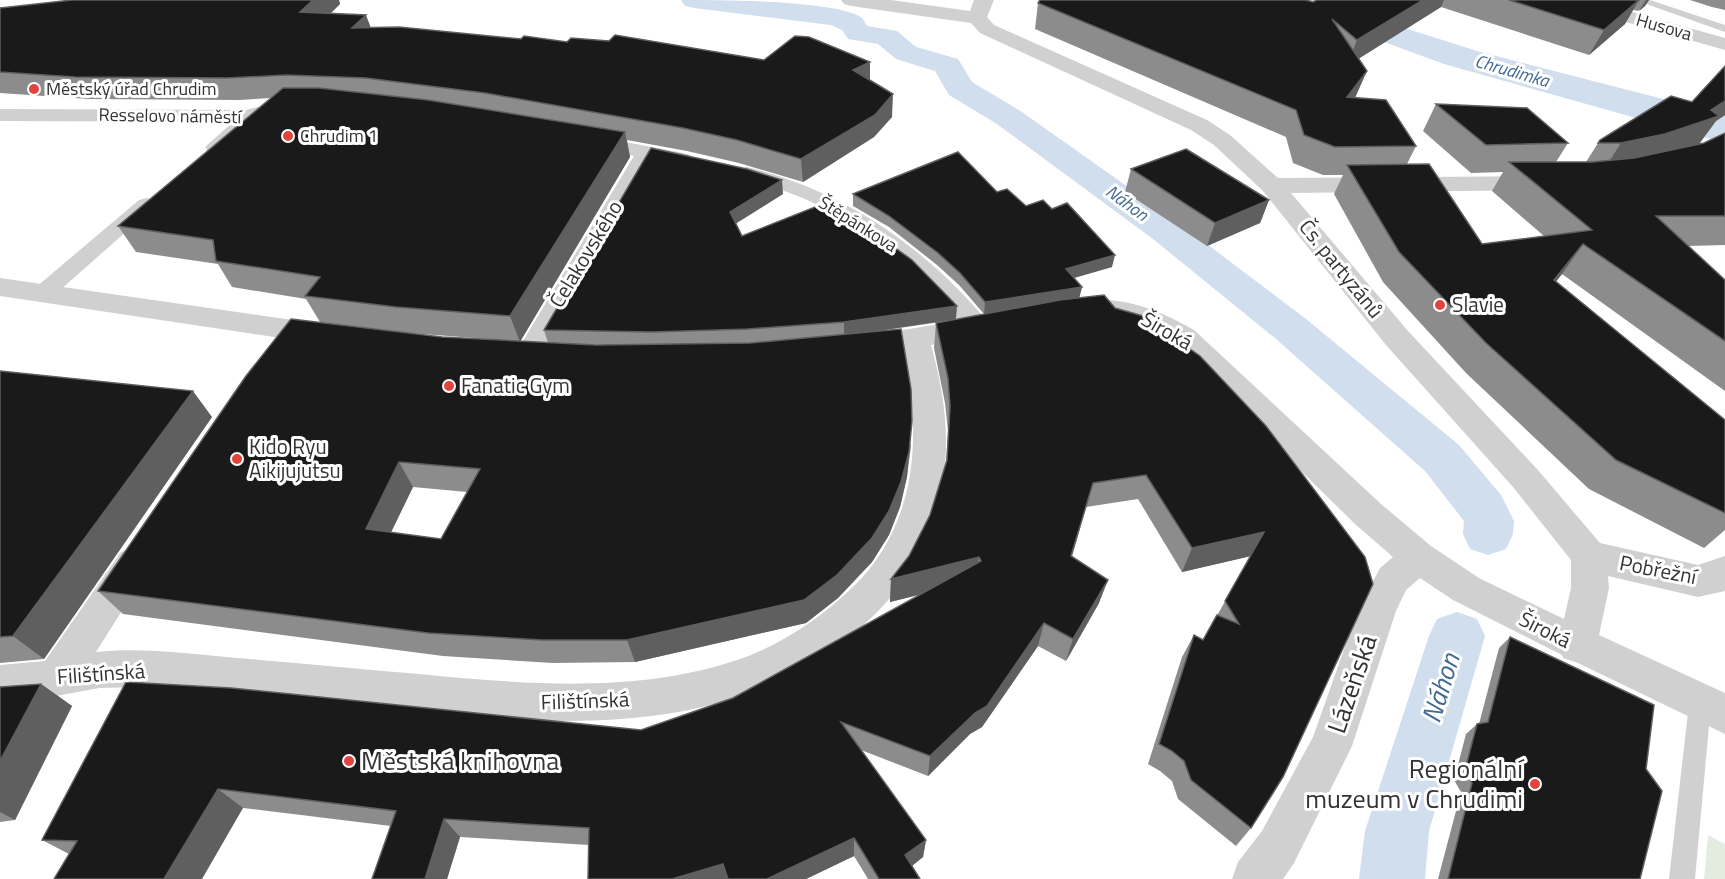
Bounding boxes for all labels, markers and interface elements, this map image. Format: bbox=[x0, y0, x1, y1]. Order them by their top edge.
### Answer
street label: Husova bbox=[1633, 6, 1695, 47]
water label: Chrudimka bbox=[1472, 47, 1553, 94]
place label: Městský úřad Chrudim bbox=[46, 75, 217, 102]
marker: Městský úřad Chrudim bbox=[27, 82, 41, 96]
street label: Resselovo náměstí bbox=[98, 101, 244, 130]
place label: Chrudim 1 bbox=[300, 122, 378, 149]
marker: Chrudim 1 bbox=[281, 129, 295, 143]
water label: Náhon bbox=[1100, 178, 1155, 228]
street label: Štěpánkova bbox=[814, 189, 903, 258]
street label: Čelakovského bbox=[540, 194, 630, 313]
street label: Čs. partyzánů bbox=[1292, 212, 1392, 325]
place label: Slavie bbox=[1452, 288, 1504, 320]
marker: Slavie bbox=[1433, 298, 1447, 312]
street label: Široká bbox=[1136, 303, 1200, 358]
place label: Fanatic Gym bbox=[461, 369, 570, 401]
marker: Fanatic Gym bbox=[442, 379, 456, 393]
place label: Kido Ryu Aikijujutsu bbox=[249, 430, 341, 486]
marker: Kido Ryu Aikijujutsu bbox=[230, 452, 244, 466]
street label: Pobřežní bbox=[1617, 546, 1701, 592]
street label: Široká bbox=[1514, 602, 1577, 656]
street label: Lázeňská bbox=[1317, 629, 1387, 738]
water label: Náhon bbox=[1410, 647, 1470, 727]
street label: Filištínská bbox=[56, 654, 147, 692]
street label: Filištínská bbox=[540, 682, 630, 718]
place label: Městská knihovna bbox=[361, 741, 559, 780]
place label: Regionální muzeum v Chrudimi bbox=[1305, 749, 1525, 818]
marker: Městská knihovna bbox=[342, 754, 356, 768]
marker: Regionální muzeum v Chrudimi bbox=[1528, 777, 1542, 791]

